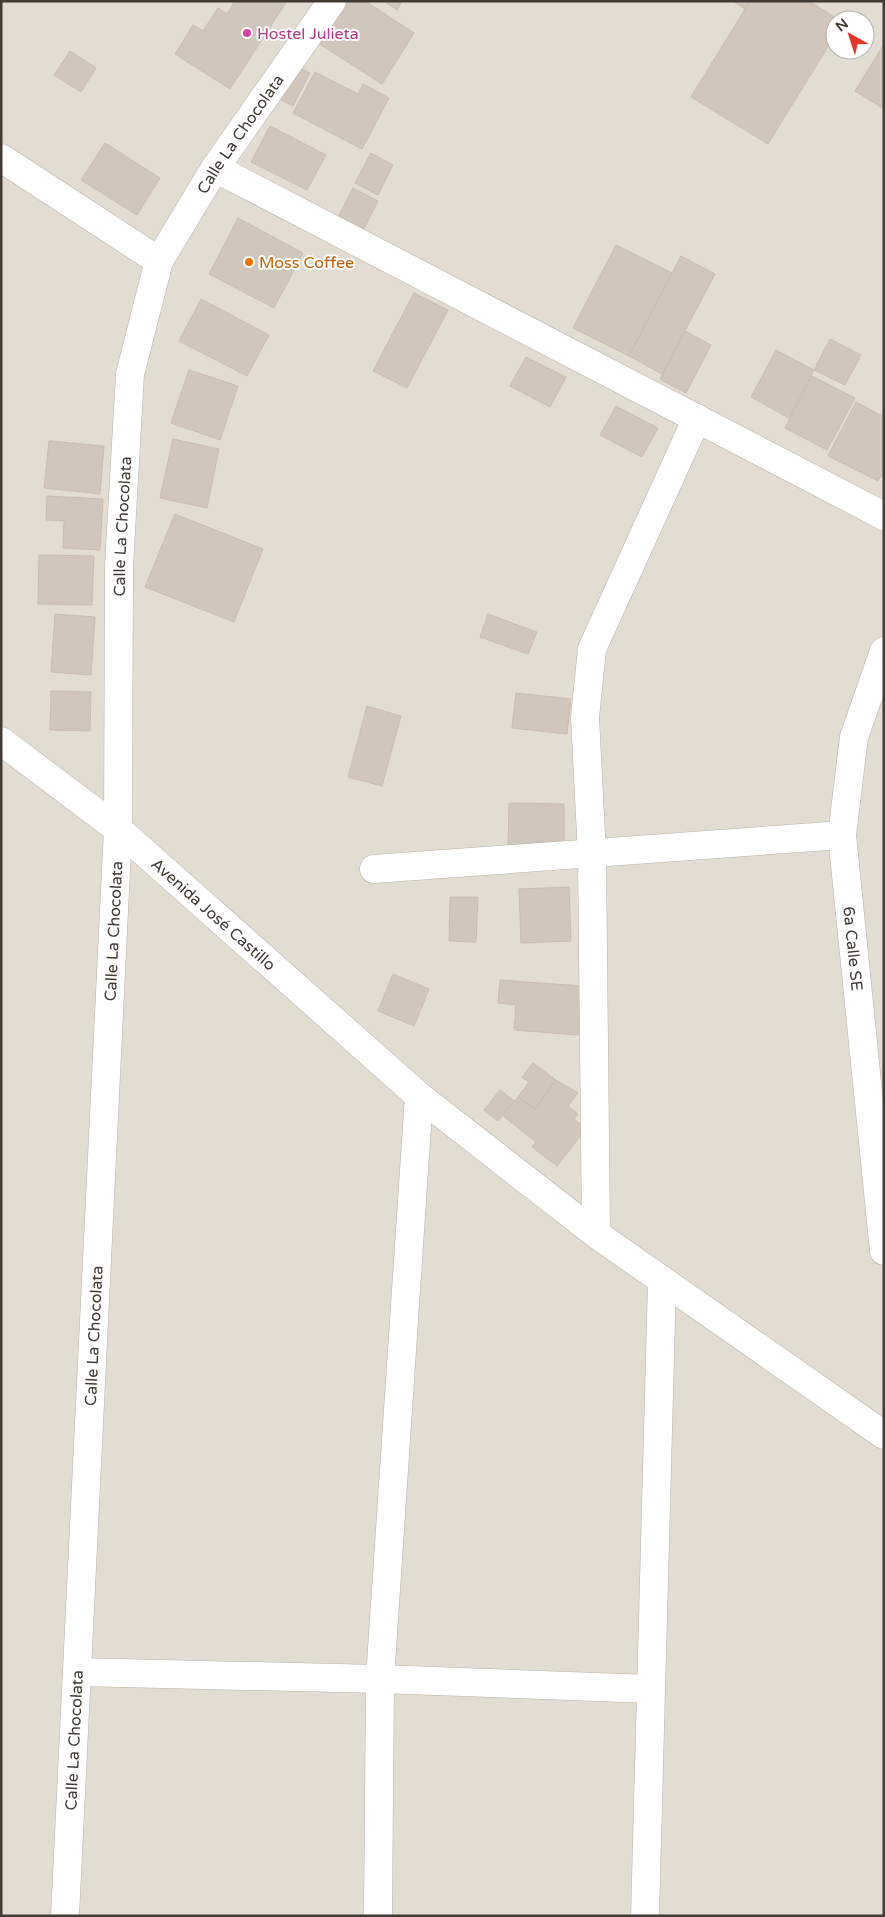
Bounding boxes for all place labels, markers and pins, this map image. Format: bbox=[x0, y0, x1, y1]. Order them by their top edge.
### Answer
place label: Hostel Julieta bbox=[257, 24, 359, 44]
marker: Hostel Julieta bbox=[241, 27, 253, 39]
place label: Moss Coffee bbox=[259, 253, 354, 273]
marker: Moss Coffee bbox=[243, 256, 255, 268]

